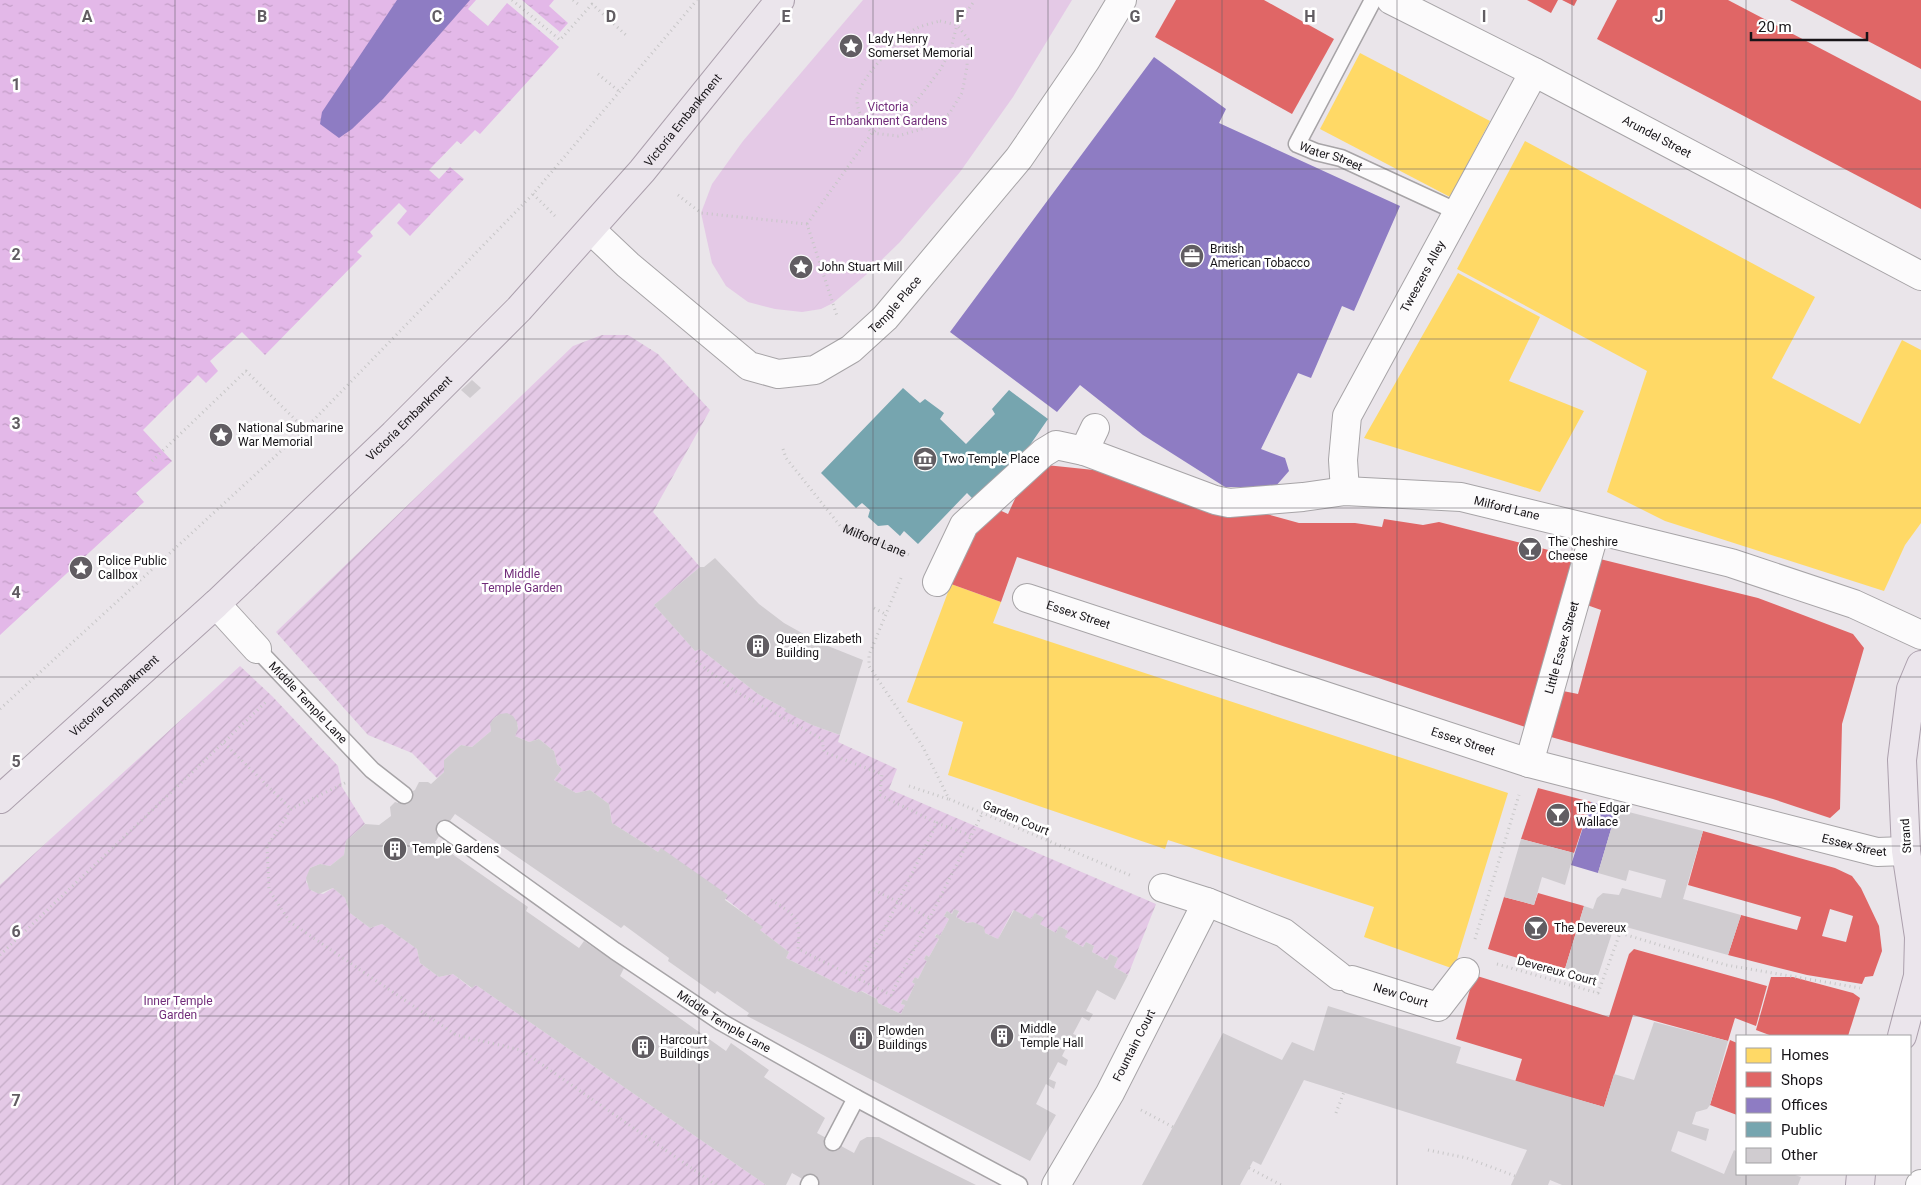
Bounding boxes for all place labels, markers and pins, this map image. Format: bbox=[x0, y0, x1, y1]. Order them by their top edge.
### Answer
place label: Lady Henry Somerset Memorial bbox=[868, 32, 973, 60]
place icon: Lady Henry Somerset Memorial bbox=[838, 33, 864, 59]
place label: British American Tobacco bbox=[1210, 242, 1310, 270]
office icon: British American Tobacco bbox=[1179, 243, 1205, 269]
place icon: John Stuart Mill bbox=[788, 254, 814, 280]
place label: John Stuart Mill bbox=[818, 260, 902, 274]
place label: National Submarine War Memorial bbox=[238, 421, 343, 449]
place icon: National Submarine War Memorial bbox=[208, 422, 234, 448]
museum icon: Two Temple Place bbox=[912, 446, 938, 472]
place label: Two Temple Place bbox=[942, 452, 1040, 466]
place label: The Cheshire Cheese bbox=[1548, 535, 1618, 563]
bar icon: The Cheshire Cheese bbox=[1517, 536, 1543, 562]
place label: Police Public Callbox bbox=[98, 554, 167, 582]
place icon: Police Public Callbox bbox=[68, 555, 94, 581]
place label: Queen Elizabeth Building bbox=[776, 632, 862, 660]
building icon: Queen Elizabeth Building bbox=[745, 633, 771, 659]
place label: The Edgar Wallace bbox=[1576, 801, 1630, 829]
bar icon: The Edgar Wallace bbox=[1545, 802, 1571, 828]
building icon: Temple Gardens bbox=[382, 836, 408, 862]
place label: Temple Gardens bbox=[412, 842, 499, 856]
bar icon: The Devereux bbox=[1523, 915, 1549, 941]
place label: The Devereux bbox=[1554, 921, 1626, 935]
place label: Middle Temple Hall bbox=[1020, 1022, 1083, 1050]
building icon: Middle Temple Hall bbox=[989, 1023, 1015, 1049]
place label: Plowden Buildings bbox=[878, 1024, 927, 1052]
building icon: Plowden Buildings bbox=[848, 1025, 874, 1051]
place label: Harcourt Buildings bbox=[660, 1033, 709, 1061]
building icon: Harcourt Buildings bbox=[630, 1034, 656, 1060]

